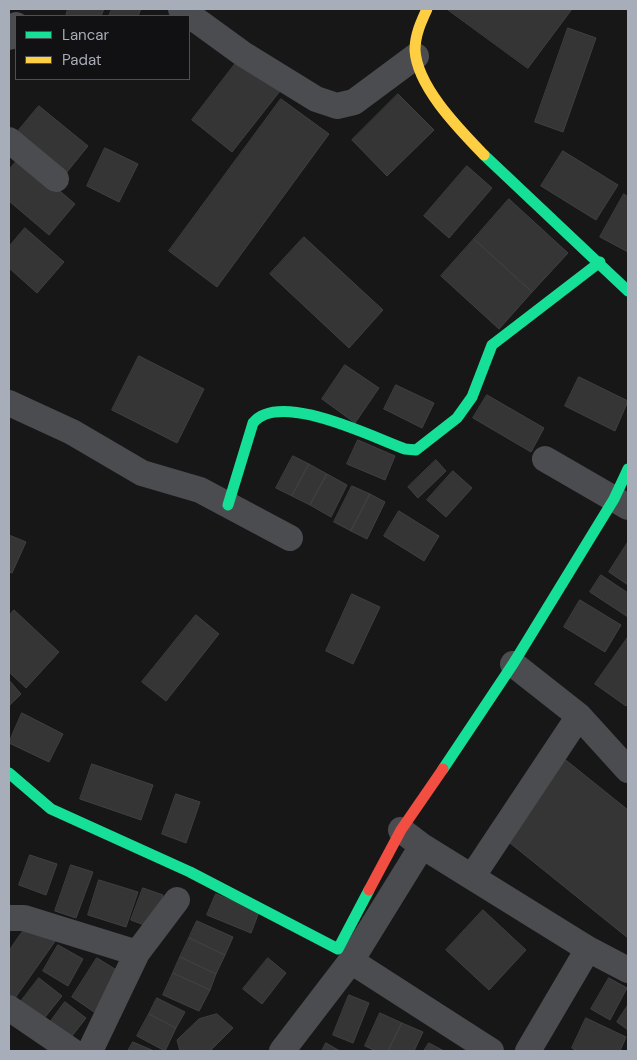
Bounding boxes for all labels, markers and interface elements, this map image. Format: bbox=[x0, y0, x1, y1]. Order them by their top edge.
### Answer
legend bbox=[15, 15, 190, 80]
text: Lancar bbox=[62, 25, 109, 45]
text: Padat bbox=[62, 50, 102, 70]

